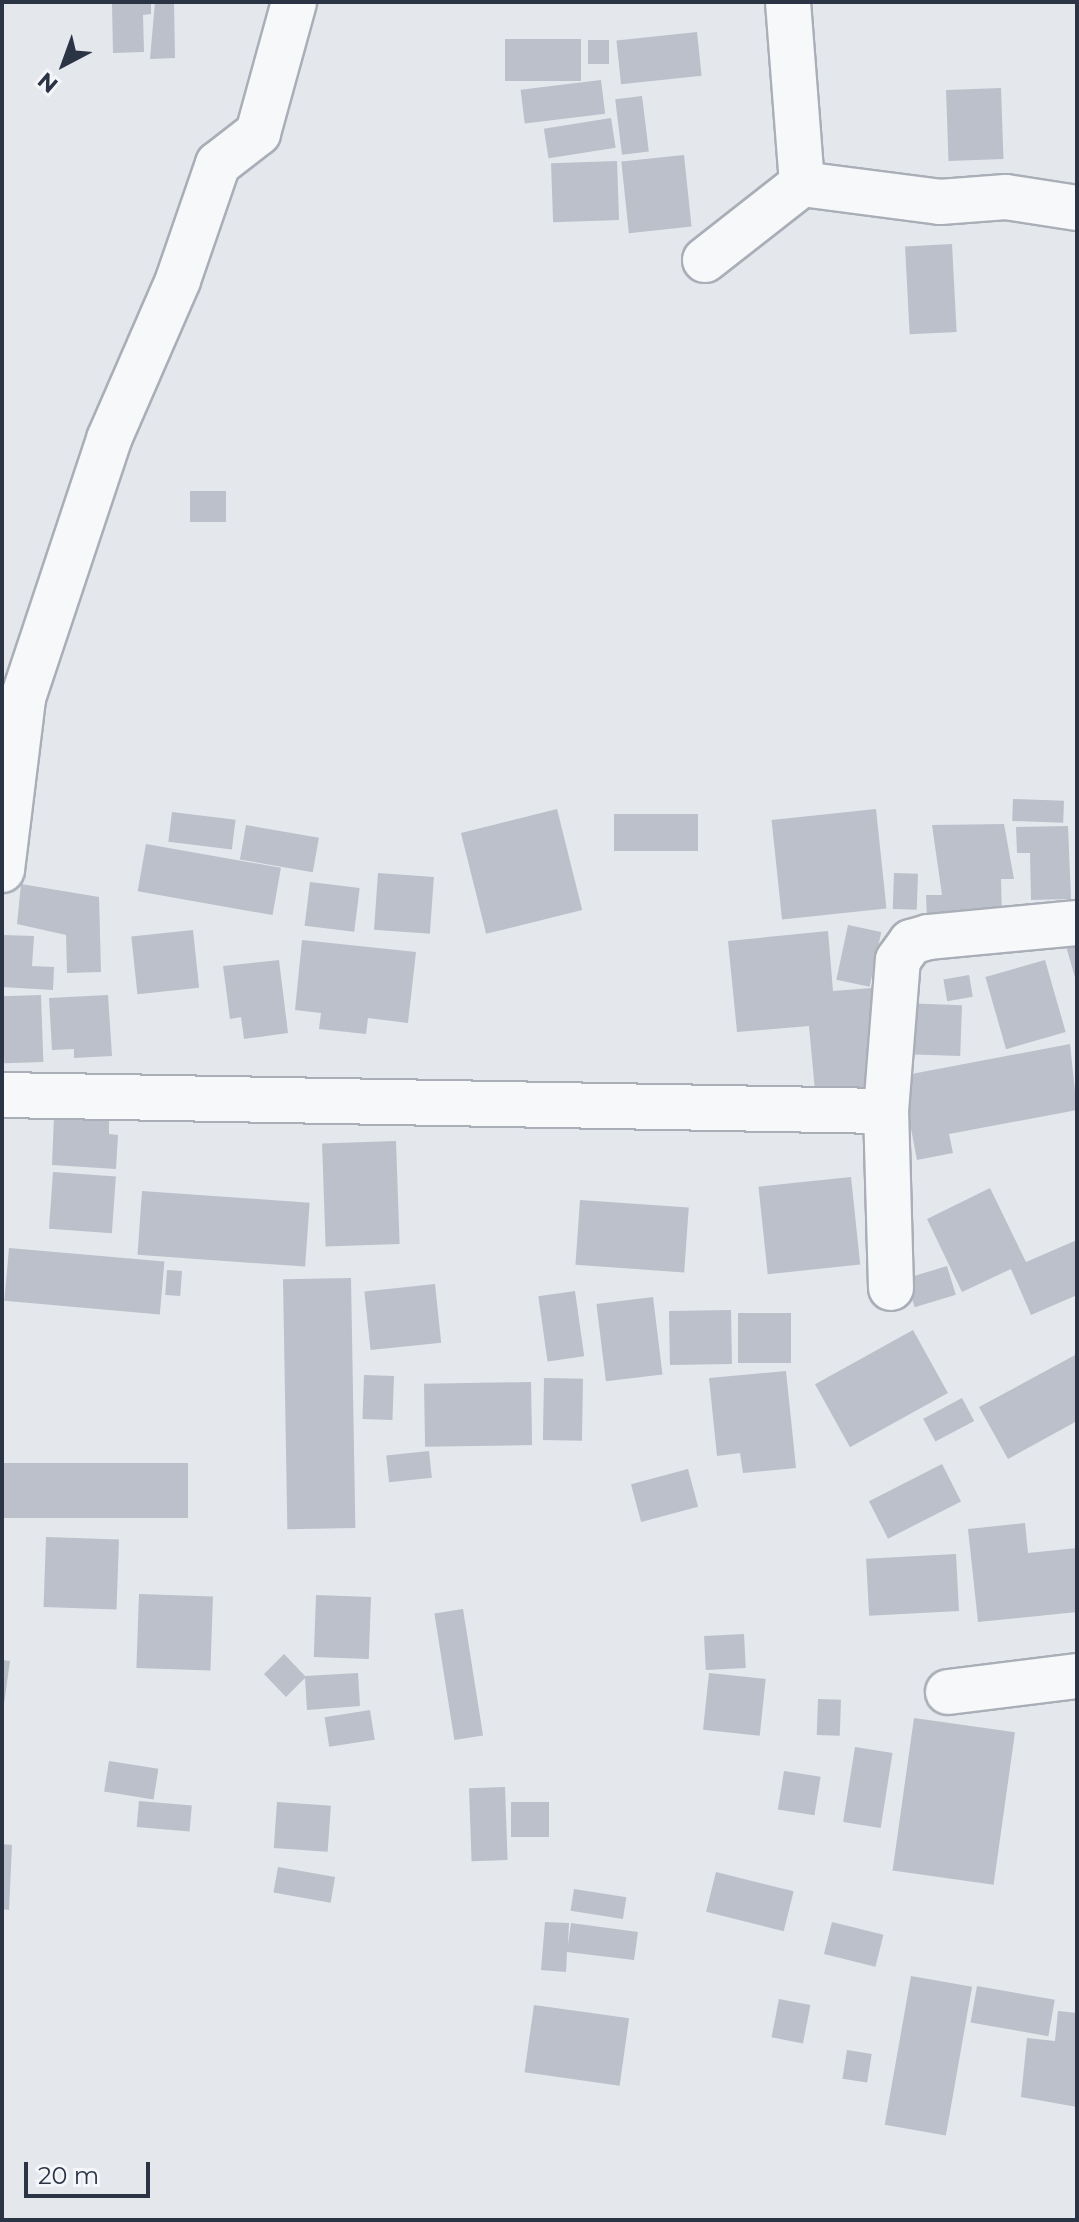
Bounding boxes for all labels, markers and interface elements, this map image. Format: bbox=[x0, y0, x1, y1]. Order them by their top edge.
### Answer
north arrow bbox=[24, 24, 104, 104]
text: N bbox=[32, 66, 63, 99]
scale bar bbox=[28, 2146, 154, 2196]
text: 20 m bbox=[38, 2161, 99, 2190]

